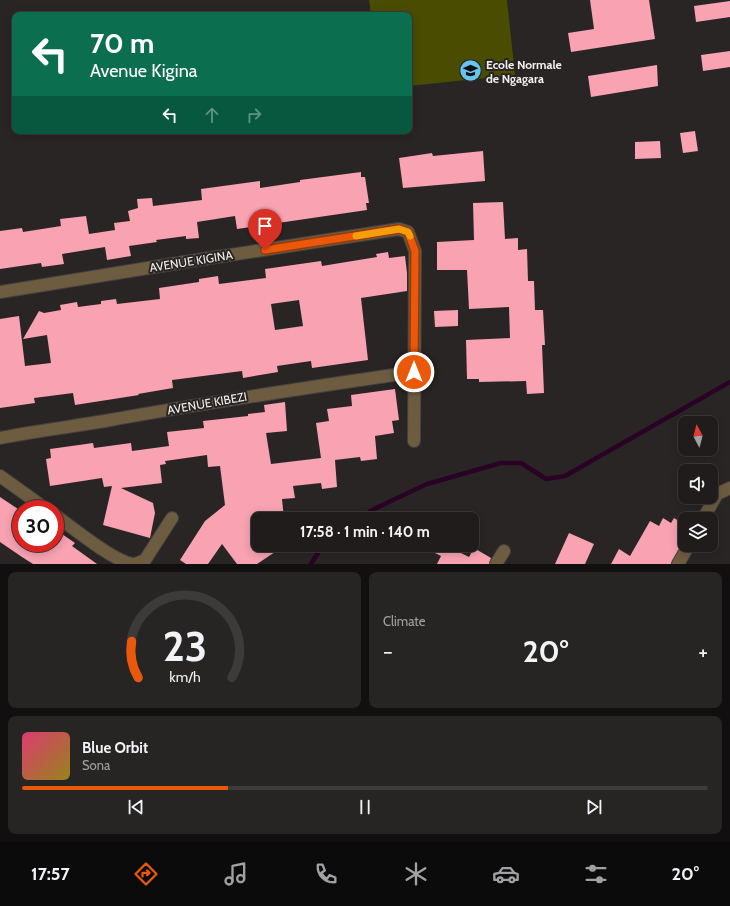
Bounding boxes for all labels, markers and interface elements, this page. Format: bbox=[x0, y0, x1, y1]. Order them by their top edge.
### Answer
text: 70 m bbox=[90, 26, 154, 60]
icon: left bbox=[24, 28, 76, 80]
place label: Ecole Normale de Ngagara bbox=[486, 57, 562, 86]
school or university icon: Ecole Normale de Ngagara bbox=[458, 58, 484, 84]
text: Avenue Kigina bbox=[90, 60, 197, 82]
icon: left bbox=[159, 104, 181, 126]
icon: ahead bbox=[201, 104, 223, 126]
icon: right bbox=[243, 104, 265, 126]
pin bbox=[248, 209, 282, 250]
icon: arrive bbox=[254, 215, 276, 237]
street label: AVENUE KIGINA bbox=[148, 247, 234, 275]
position arrow bbox=[393, 351, 435, 393]
street label: AVENUE KIBEZI bbox=[166, 389, 248, 417]
north arrow bbox=[678, 416, 718, 456]
map controls bbox=[678, 416, 718, 552]
button: sound bbox=[678, 464, 718, 504]
speed limit sign: 30 bbox=[12, 500, 64, 552]
button: layers bbox=[678, 512, 718, 552]
text: 17:58 · 1 min · 140 m bbox=[300, 523, 430, 541]
text: Climate bbox=[383, 613, 425, 629]
text: 23 bbox=[162, 621, 207, 671]
text: 20° bbox=[523, 633, 568, 670]
text: − bbox=[383, 638, 393, 665]
text: + bbox=[698, 638, 708, 665]
text: km/h bbox=[169, 668, 200, 686]
text: Blue Orbit bbox=[82, 739, 148, 757]
text: Sona bbox=[82, 757, 110, 773]
icon: previous bbox=[125, 796, 147, 818]
icon: pause bbox=[354, 796, 376, 818]
icon: next bbox=[583, 796, 605, 818]
icon: directions bbox=[132, 860, 160, 888]
icon: music bbox=[222, 860, 250, 888]
icon: phone bbox=[312, 860, 340, 888]
icon: climate bbox=[402, 860, 430, 888]
icon: car bbox=[492, 860, 520, 888]
icon: filters bbox=[582, 860, 610, 888]
text: 17:57 bbox=[31, 863, 70, 885]
text: 20° bbox=[672, 863, 699, 885]

